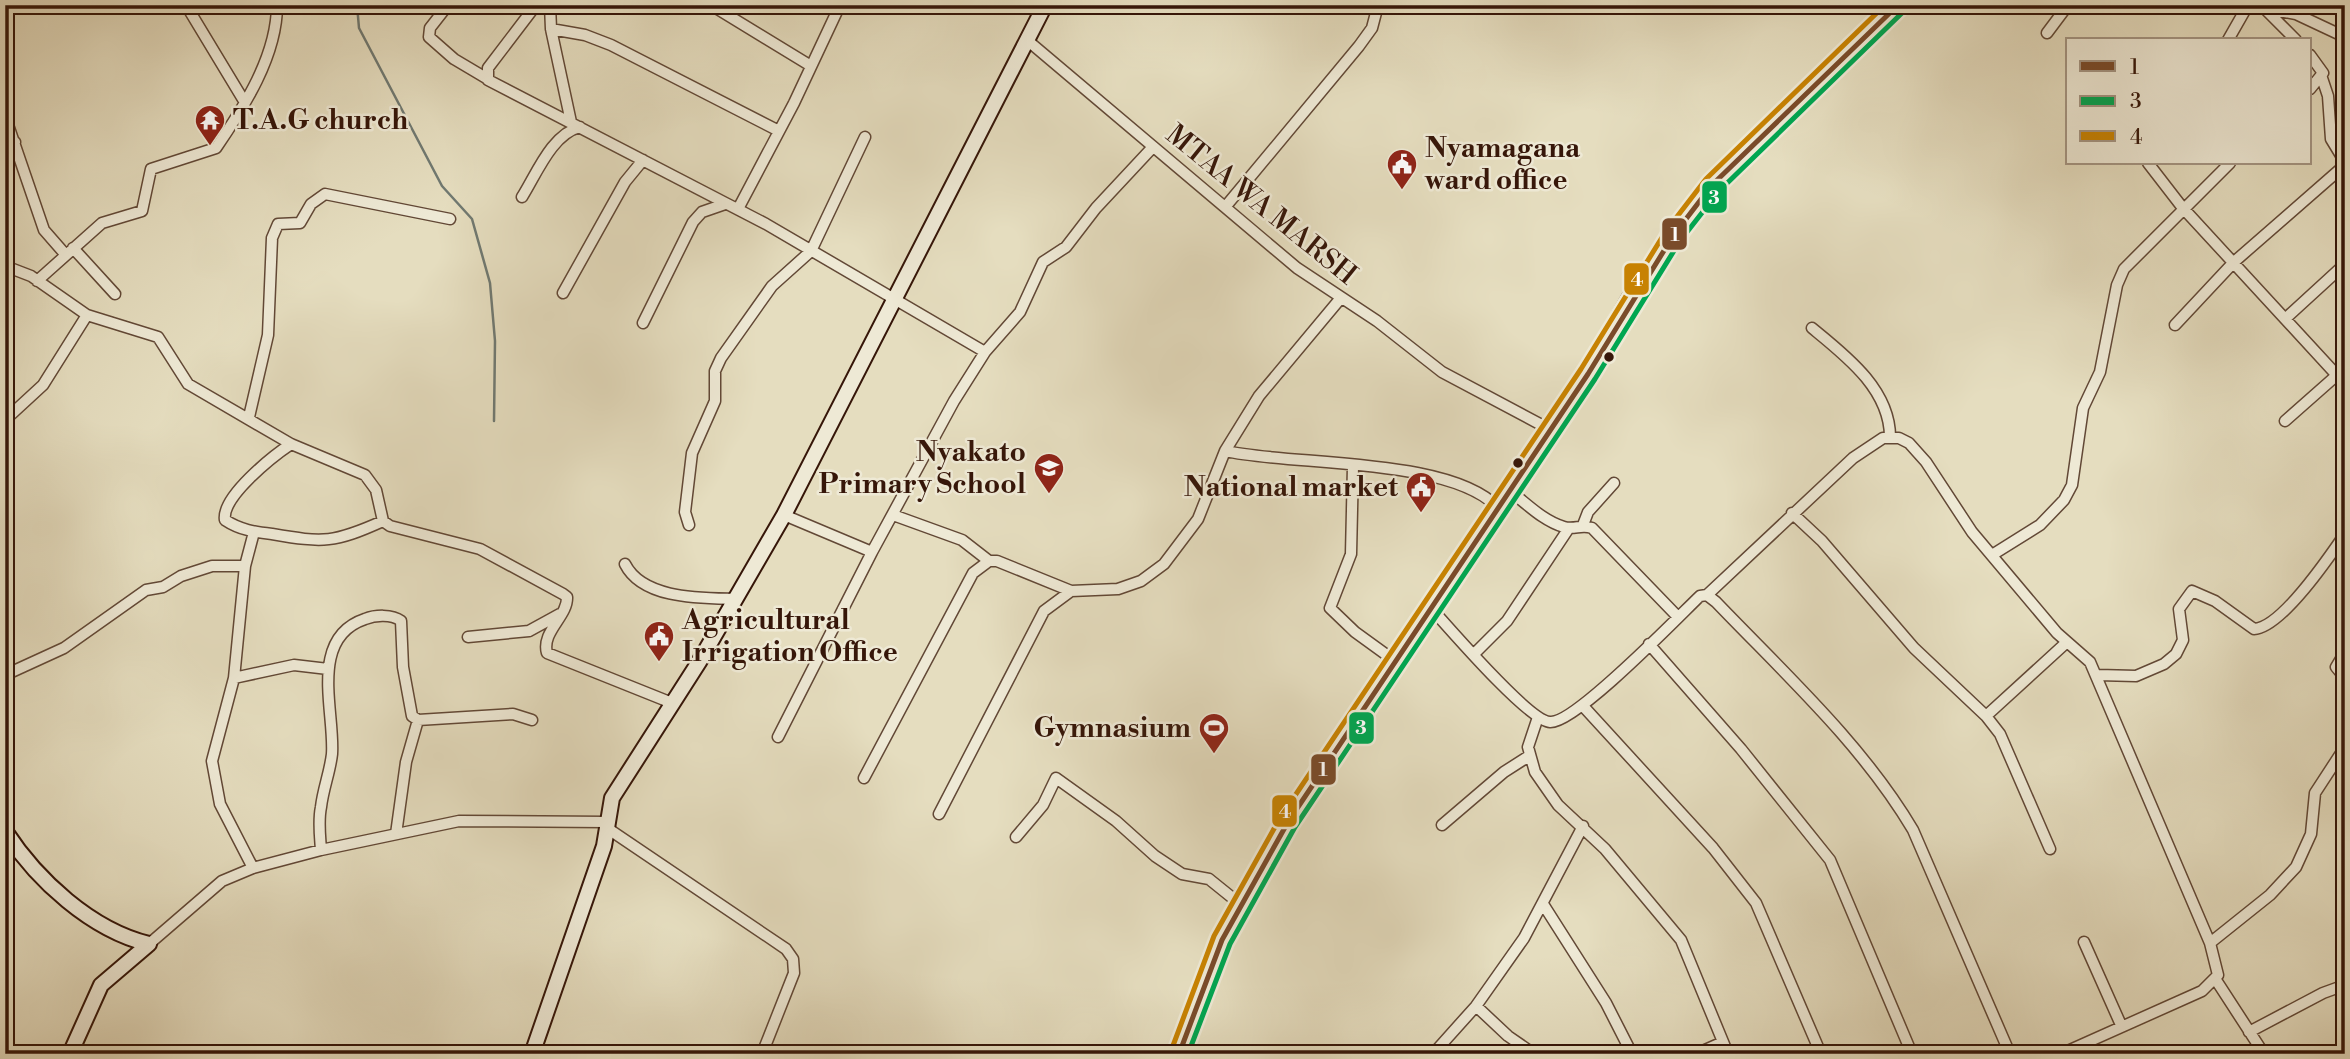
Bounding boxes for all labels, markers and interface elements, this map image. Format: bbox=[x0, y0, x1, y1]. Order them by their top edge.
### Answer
legend bbox=[2066, 38, 2312, 164]
text: 1 bbox=[2130, 55, 2139, 81]
text: 3 bbox=[2130, 89, 2142, 115]
temple icon: T.A.G church bbox=[193, 103, 227, 147]
place label: T.A.G church bbox=[233, 103, 408, 138]
street label: MTAA WA MARSH bbox=[1159, 117, 1364, 293]
text: 4 bbox=[2130, 125, 2143, 151]
place label: Nyamagana ward office bbox=[1424, 131, 1581, 198]
public building icon: Nyamagana ward office bbox=[1385, 147, 1419, 191]
line badge: 3 bbox=[1701, 180, 1728, 214]
text: 3 bbox=[1708, 186, 1720, 210]
line badge: 1 bbox=[1661, 217, 1688, 251]
text: 1 bbox=[1670, 223, 1680, 247]
line badge: 4 bbox=[1623, 262, 1650, 296]
text: 4 bbox=[1631, 268, 1644, 292]
unlabelled marker bbox=[1602, 350, 1616, 364]
place label: Nyakato Primary School bbox=[818, 435, 1026, 502]
school or university icon: Nyakato Primary School bbox=[1032, 451, 1066, 495]
unlabelled marker bbox=[1511, 456, 1525, 470]
place label: National market bbox=[1184, 470, 1399, 505]
public building icon: National market bbox=[1404, 470, 1438, 514]
place label: Agricultural Irrigation Office bbox=[681, 603, 898, 670]
public building icon: Agricultural Irrigation Office bbox=[642, 619, 676, 663]
place label: Gymnasium bbox=[1033, 711, 1192, 746]
sports icon: Gymnasium bbox=[1197, 711, 1231, 755]
line badge: 3 bbox=[1348, 711, 1375, 745]
text: 3 bbox=[1355, 716, 1367, 740]
line badge: 1 bbox=[1310, 753, 1337, 786]
text: 1 bbox=[1318, 758, 1328, 782]
line badge: 4 bbox=[1271, 794, 1298, 828]
text: 4 bbox=[1279, 800, 1292, 824]

